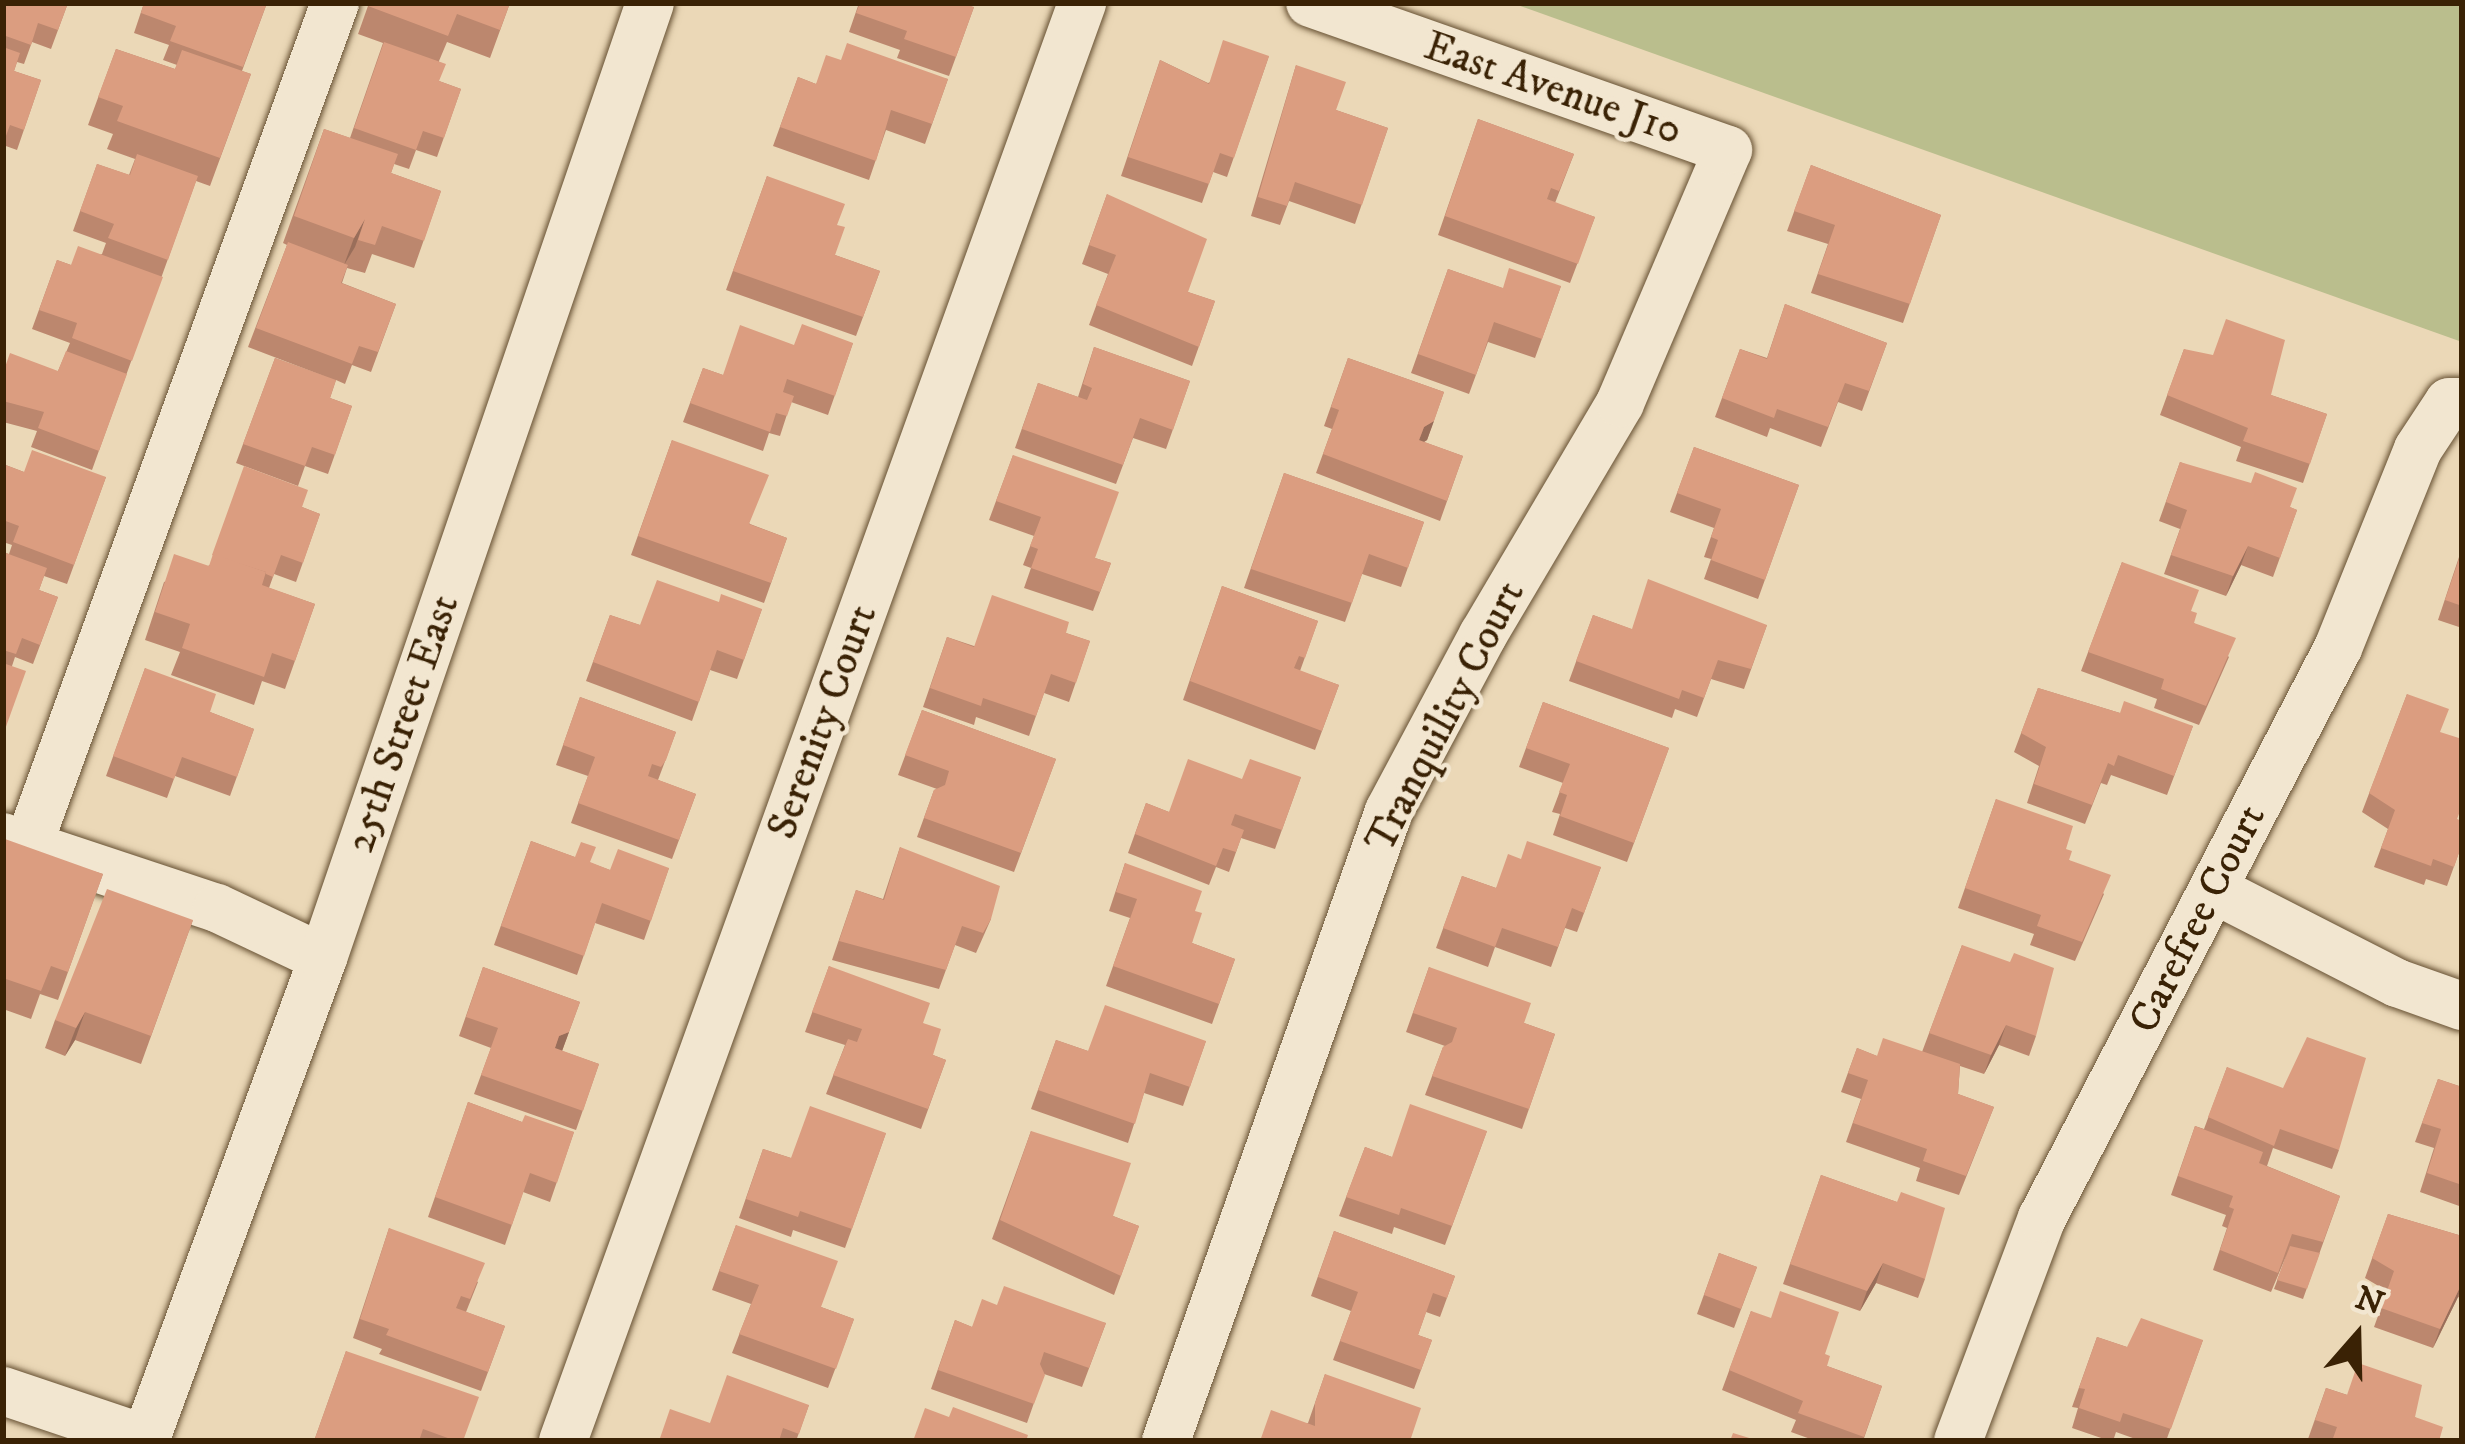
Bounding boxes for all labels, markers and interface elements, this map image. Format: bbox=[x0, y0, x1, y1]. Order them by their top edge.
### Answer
street label: East Avenue J10 bbox=[1418, 21, 1688, 157]
street label: Tranquility Court bbox=[1356, 573, 1536, 861]
street label: 25th Street East bbox=[335, 589, 471, 859]
street label: Serenity Court bbox=[757, 598, 889, 846]
street label: Carefree Court bbox=[2119, 796, 2277, 1042]
north arrow bbox=[2297, 1276, 2417, 1396]
text: N bbox=[2350, 1278, 2389, 1326]

